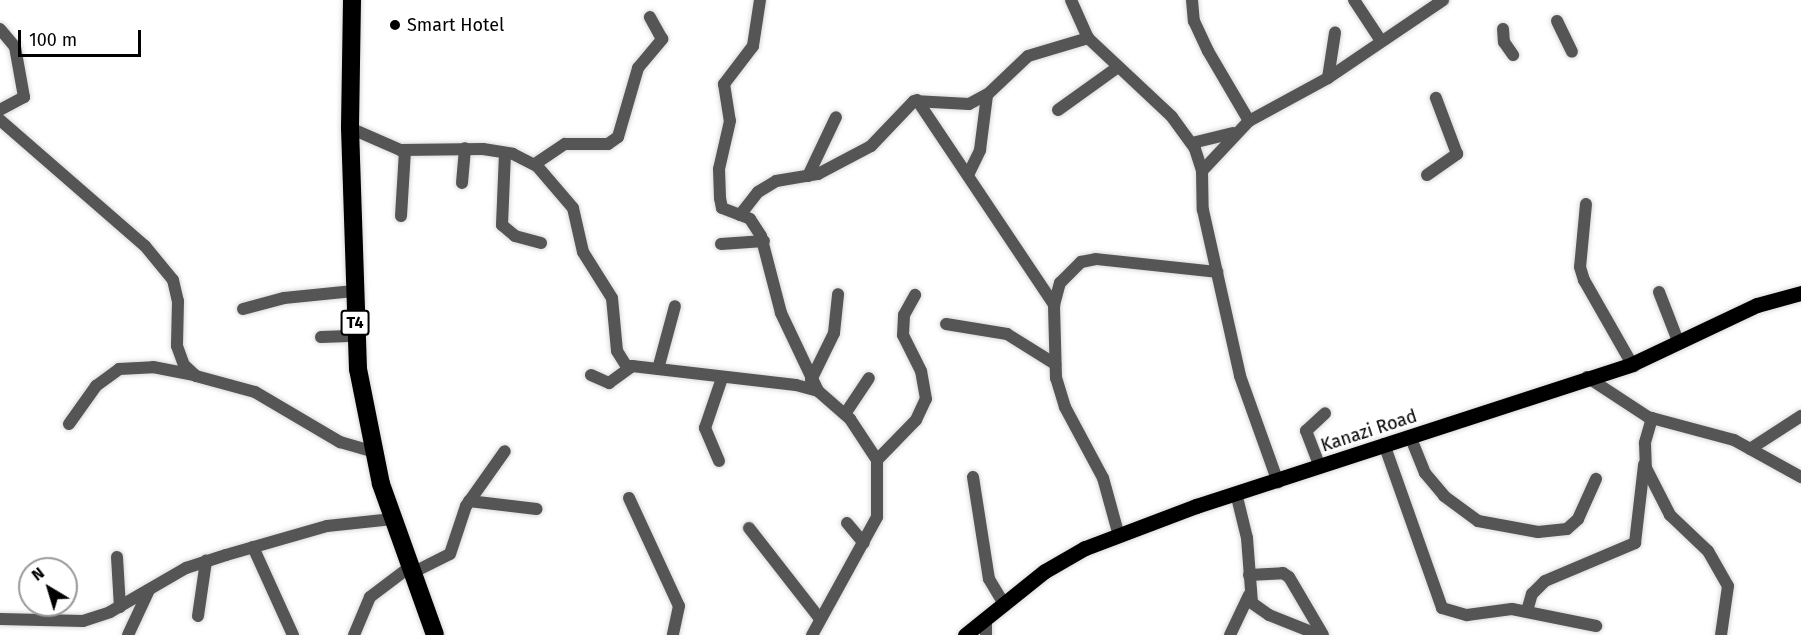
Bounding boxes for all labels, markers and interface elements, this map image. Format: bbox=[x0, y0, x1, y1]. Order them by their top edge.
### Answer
place label: Smart Hotel bbox=[407, 14, 504, 36]
scale bar bbox=[21, 18, 144, 56]
marker: Smart Hotel bbox=[388, 18, 402, 32]
text: 100 m bbox=[29, 29, 77, 51]
road number: T4 bbox=[340, 310, 370, 336]
street label: Kanazi Road bbox=[1318, 405, 1420, 457]
north arrow bbox=[18, 557, 78, 617]
text: N bbox=[28, 563, 48, 585]

